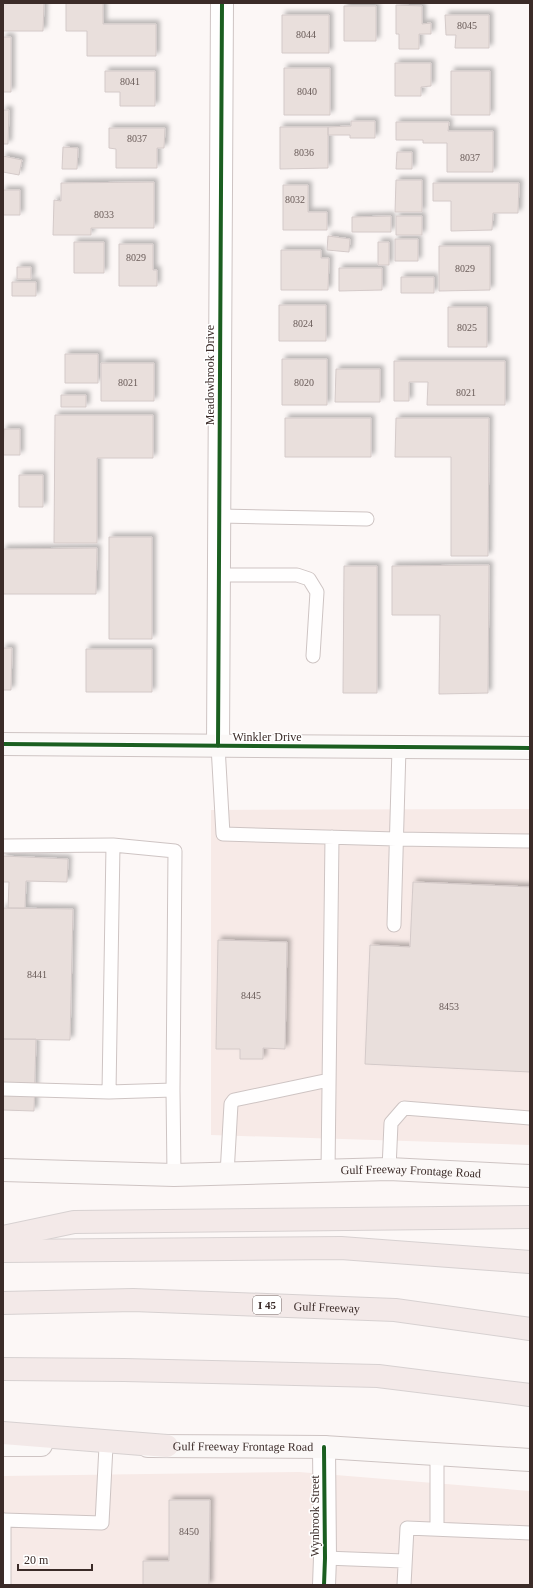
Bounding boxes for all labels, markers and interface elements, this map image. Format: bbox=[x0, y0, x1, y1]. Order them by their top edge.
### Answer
house number: 8045 bbox=[457, 20, 477, 31]
house number: 8044 bbox=[296, 29, 316, 40]
house number: 8041 bbox=[120, 76, 140, 87]
house number: 8040 bbox=[297, 86, 317, 97]
house number: 8037 bbox=[127, 133, 147, 144]
house number: 8036 bbox=[294, 147, 314, 158]
house number: 8037 bbox=[460, 152, 480, 163]
house number: 8032 bbox=[285, 194, 305, 205]
house number: 8033 bbox=[94, 209, 114, 220]
house number: 8029 bbox=[126, 252, 146, 263]
house number: 8029 bbox=[455, 263, 475, 274]
house number: 8024 bbox=[293, 318, 313, 329]
house number: 8025 bbox=[457, 322, 477, 333]
street label: Meadowbrook Drive bbox=[203, 325, 217, 425]
house number: 8021 bbox=[118, 377, 138, 388]
house number: 8020 bbox=[294, 377, 314, 388]
house number: 8021 bbox=[456, 387, 476, 398]
street label: Winkler Drive bbox=[232, 730, 302, 744]
house number: 8441 bbox=[27, 969, 47, 980]
house number: 8445 bbox=[241, 990, 261, 1001]
house number: 8453 bbox=[439, 1001, 459, 1012]
street label: Gulf Freeway Frontage Road bbox=[340, 1162, 481, 1181]
road number: I 45 bbox=[253, 1296, 281, 1314]
street label: Gulf Freeway bbox=[293, 1299, 360, 1316]
street label: Gulf Freeway Frontage Road bbox=[173, 1439, 313, 1454]
street label: Wynbrook Street bbox=[308, 1475, 322, 1557]
house number: 8450 bbox=[179, 1526, 199, 1537]
scale bar bbox=[18, 1546, 92, 1572]
text: 20 m bbox=[24, 1553, 49, 1567]

